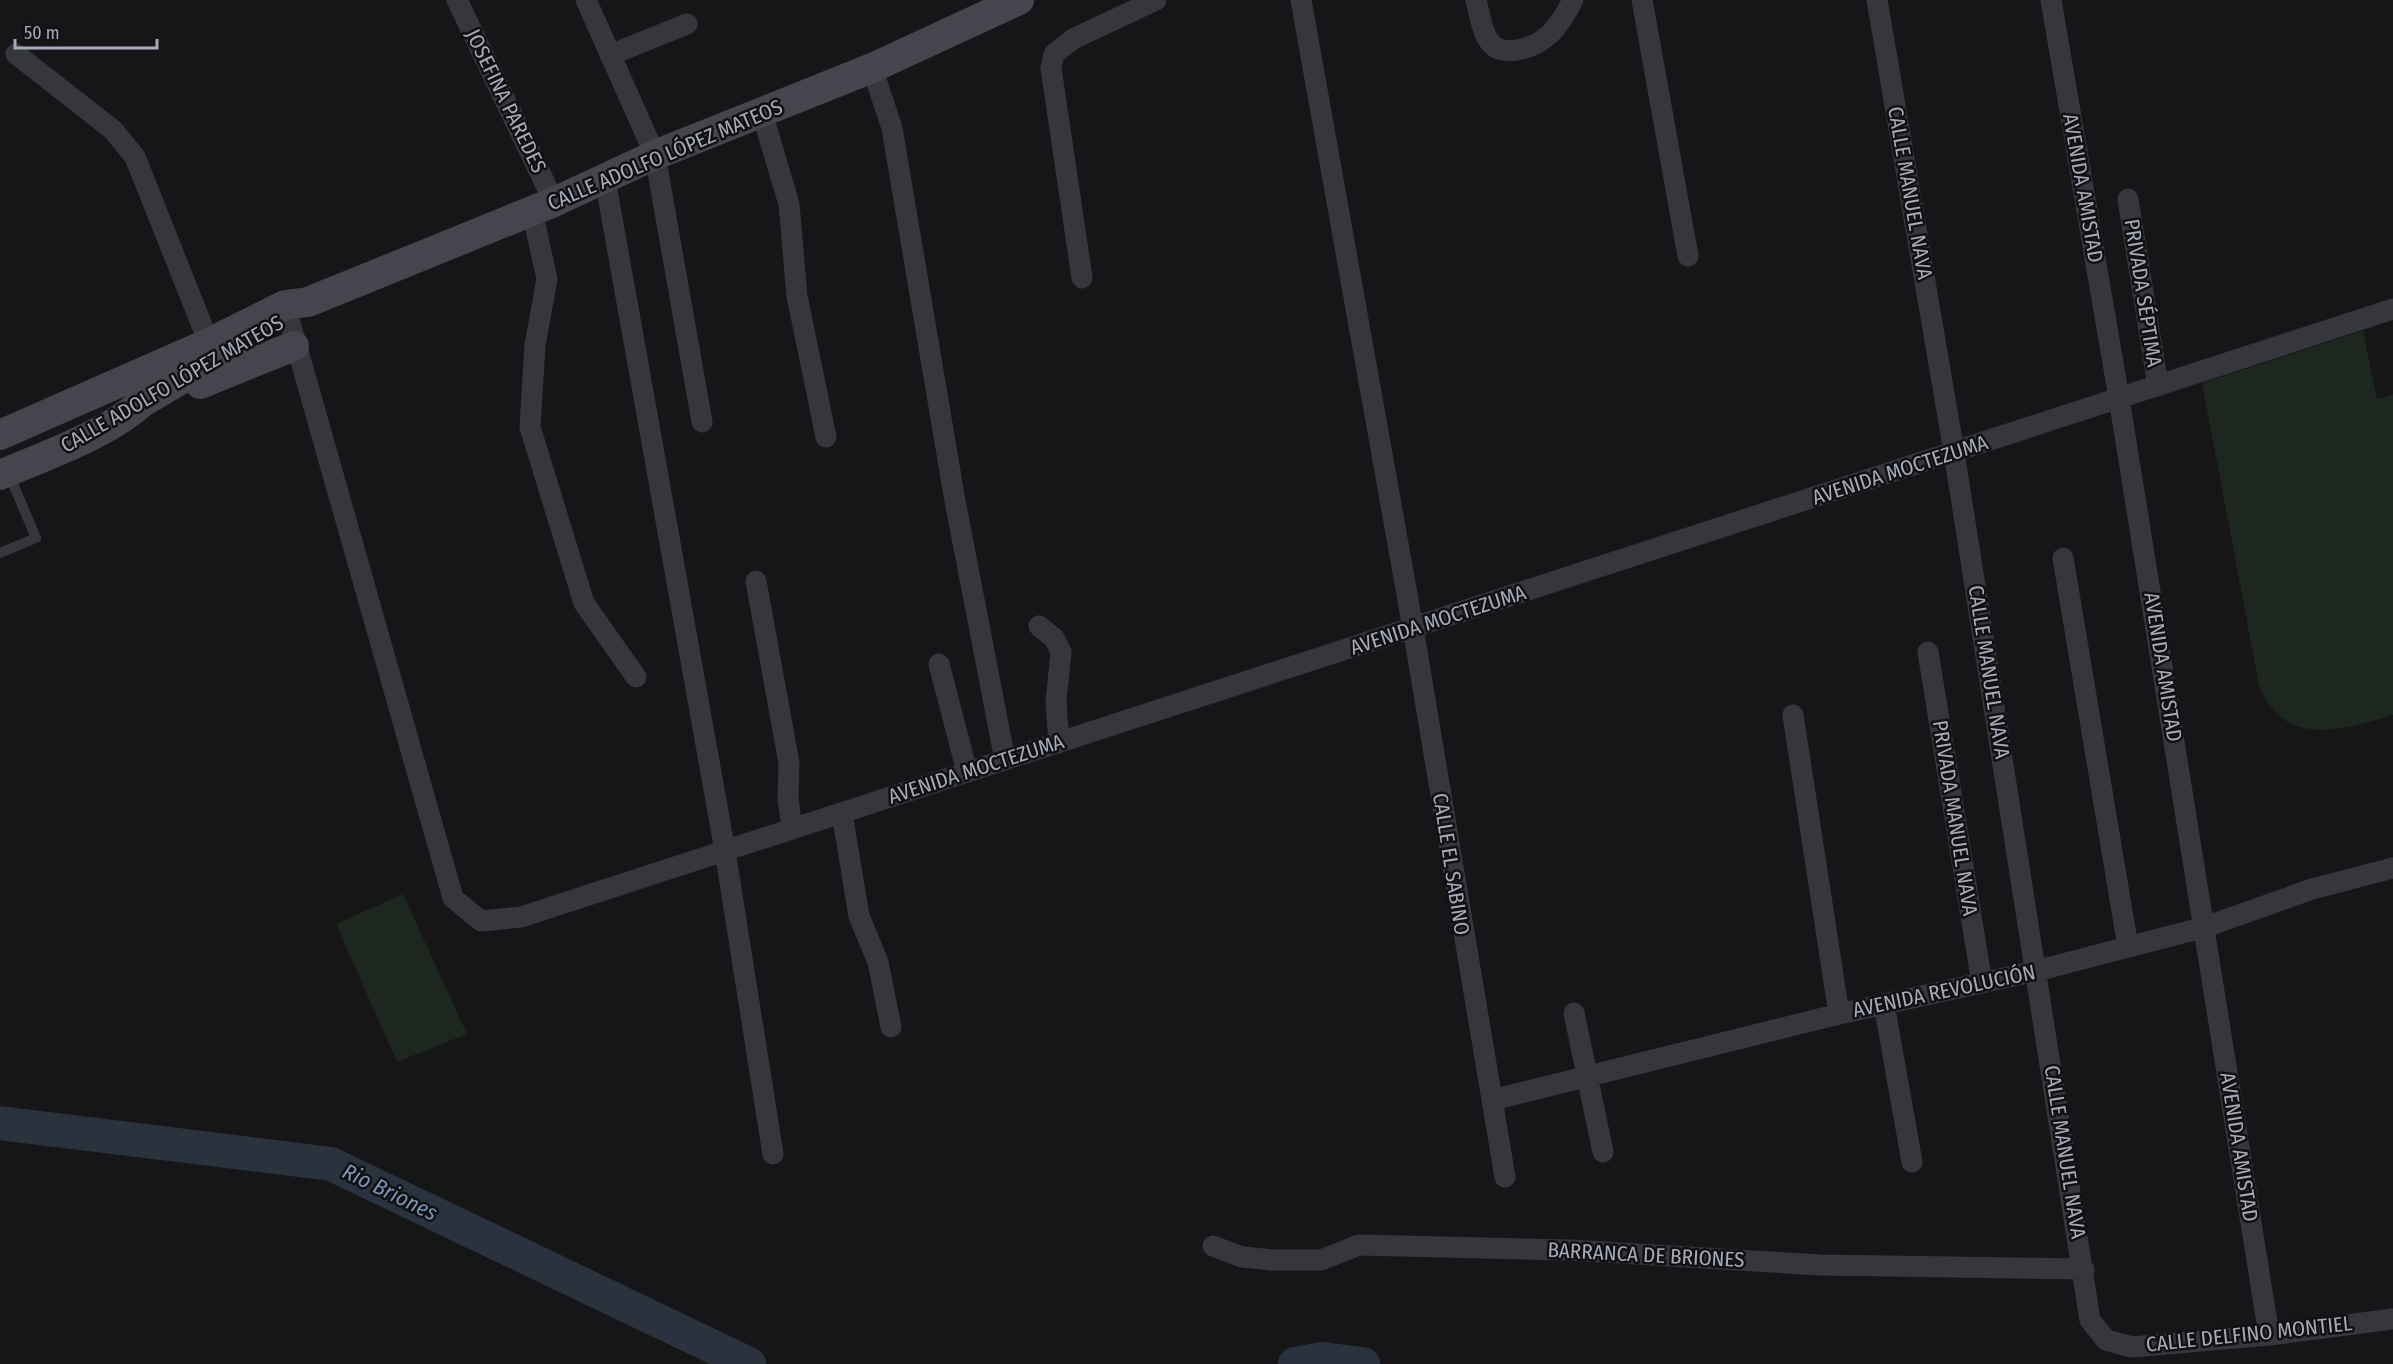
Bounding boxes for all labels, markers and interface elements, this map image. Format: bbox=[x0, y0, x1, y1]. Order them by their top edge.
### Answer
scale bar bbox=[15, 12, 158, 50]
text: 50 m bbox=[24, 22, 60, 44]
street label: JOSEFINA PAREDES bbox=[460, 25, 552, 177]
street label: CALLE ADOLFO LÓPEZ MATEOS bbox=[544, 94, 786, 216]
street label: CALLE MANUEL NAVA bbox=[1882, 104, 1938, 282]
street label: AVENIDA AMISTAD bbox=[2057, 111, 2109, 265]
street label: PRIVADA SÉPTIMA bbox=[2118, 217, 2168, 369]
street label: CALLE ADOLFO LÓPEZ MATEOS bbox=[56, 310, 288, 458]
street label: AVENIDA MOCTEZUMA bbox=[1809, 429, 1991, 511]
street label: AVENIDA MOCTEZUMA bbox=[1347, 579, 1529, 661]
street label: CALLE MANUEL NAVA bbox=[1962, 583, 2016, 761]
street label: AVENIDA AMISTAD bbox=[2138, 590, 2188, 744]
street label: PRIVADA MANUEL NAVA bbox=[1927, 718, 1983, 918]
street label: AVENIDA MOCTEZUMA bbox=[885, 728, 1067, 810]
street label: CALLE EL SABINO bbox=[1427, 791, 1475, 937]
street label: AVENIDA REVOLUCIÓN bbox=[1850, 959, 2038, 1023]
street label: CALLE MANUEL NAVA bbox=[2038, 1063, 2092, 1241]
street label: AVENIDA AMISTAD bbox=[2214, 1070, 2264, 1224]
water label: Rio Briones bbox=[338, 1157, 442, 1227]
street label: BARRANCA DE BRIONES bbox=[1547, 1237, 1745, 1273]
street label: CALLE DELFINO MONTIEL bbox=[2145, 1310, 2354, 1358]

